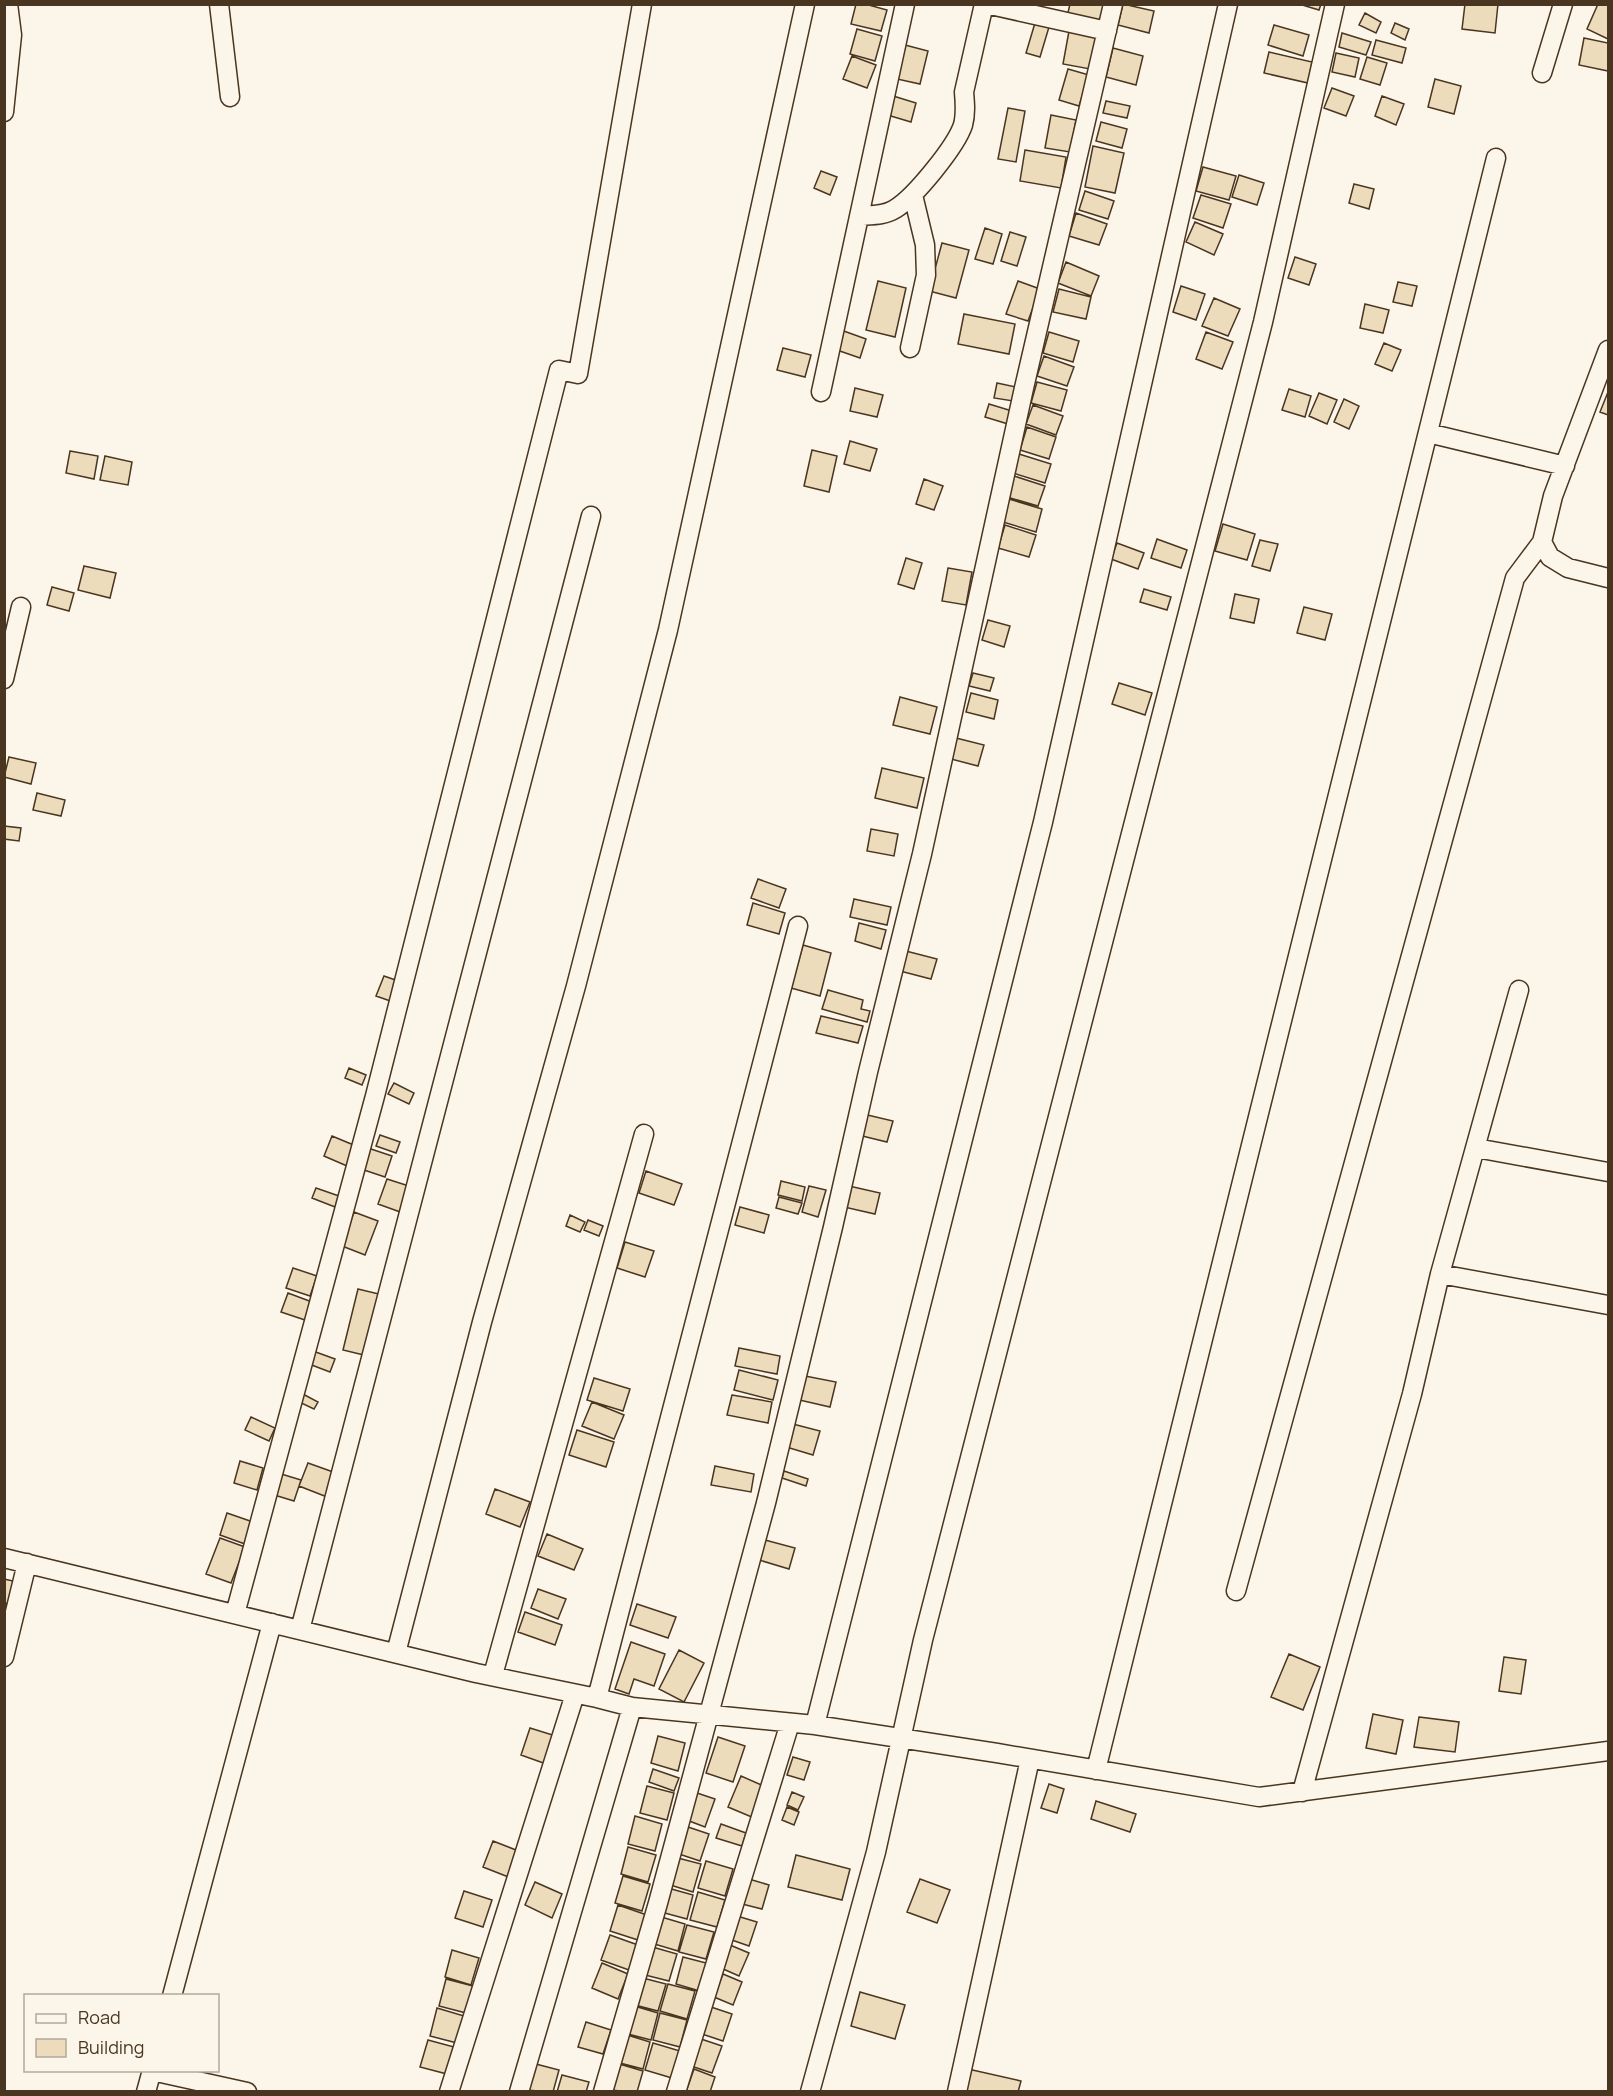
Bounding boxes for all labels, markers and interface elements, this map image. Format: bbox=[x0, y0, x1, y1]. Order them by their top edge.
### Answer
legend bbox=[24, 1994, 219, 2072]
text: Road bbox=[78, 2005, 121, 2029]
text: Building bbox=[78, 2035, 144, 2059]

